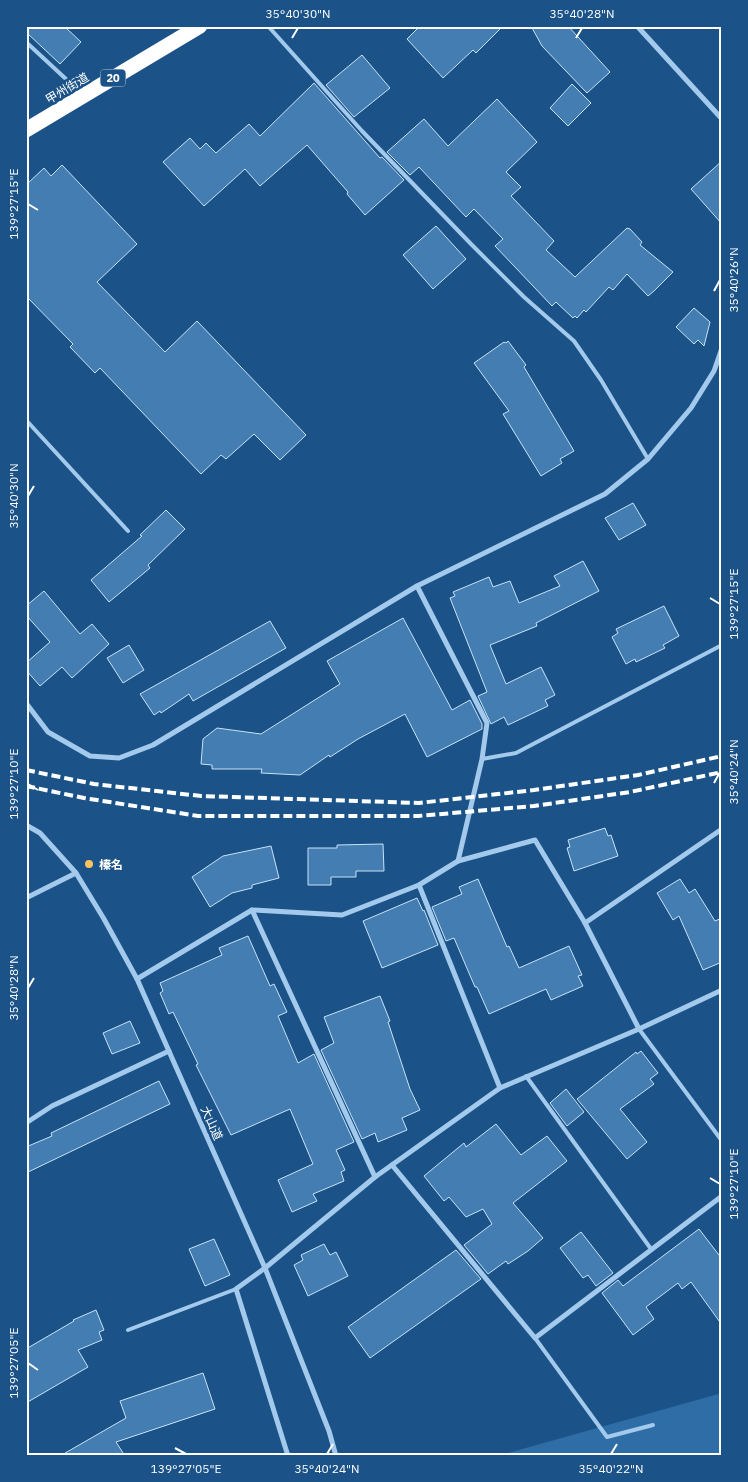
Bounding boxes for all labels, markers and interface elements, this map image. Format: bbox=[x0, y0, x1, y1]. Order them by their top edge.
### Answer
text: 35°40'30"N bbox=[265, 6, 331, 21]
text: 35°40'28"N bbox=[549, 6, 615, 21]
street label: 甲州街道 bbox=[43, 69, 91, 107]
road number: 20 bbox=[100, 70, 126, 86]
text: 139°27'15"E bbox=[6, 169, 21, 239]
text: 35°40'26"N bbox=[726, 247, 741, 313]
text: 35°40'30"N bbox=[6, 463, 21, 529]
text: 139°27'15"E bbox=[726, 569, 741, 639]
text: 35°40'24"N bbox=[726, 739, 741, 805]
text: 139°27'10"E bbox=[6, 749, 21, 819]
place label: 榛名 bbox=[99, 857, 123, 872]
marker: 榛名 bbox=[83, 858, 95, 870]
text: 35°40'28"N bbox=[6, 955, 21, 1021]
street label: 大山道 bbox=[198, 1103, 226, 1143]
text: 139°27'10"E bbox=[726, 1149, 741, 1219]
text: 139°27'05"E bbox=[6, 1328, 21, 1398]
text: 139°27'05"E bbox=[151, 1461, 221, 1476]
text: 35°40'24"N bbox=[294, 1461, 360, 1476]
text: 35°40'22"N bbox=[578, 1461, 644, 1476]

